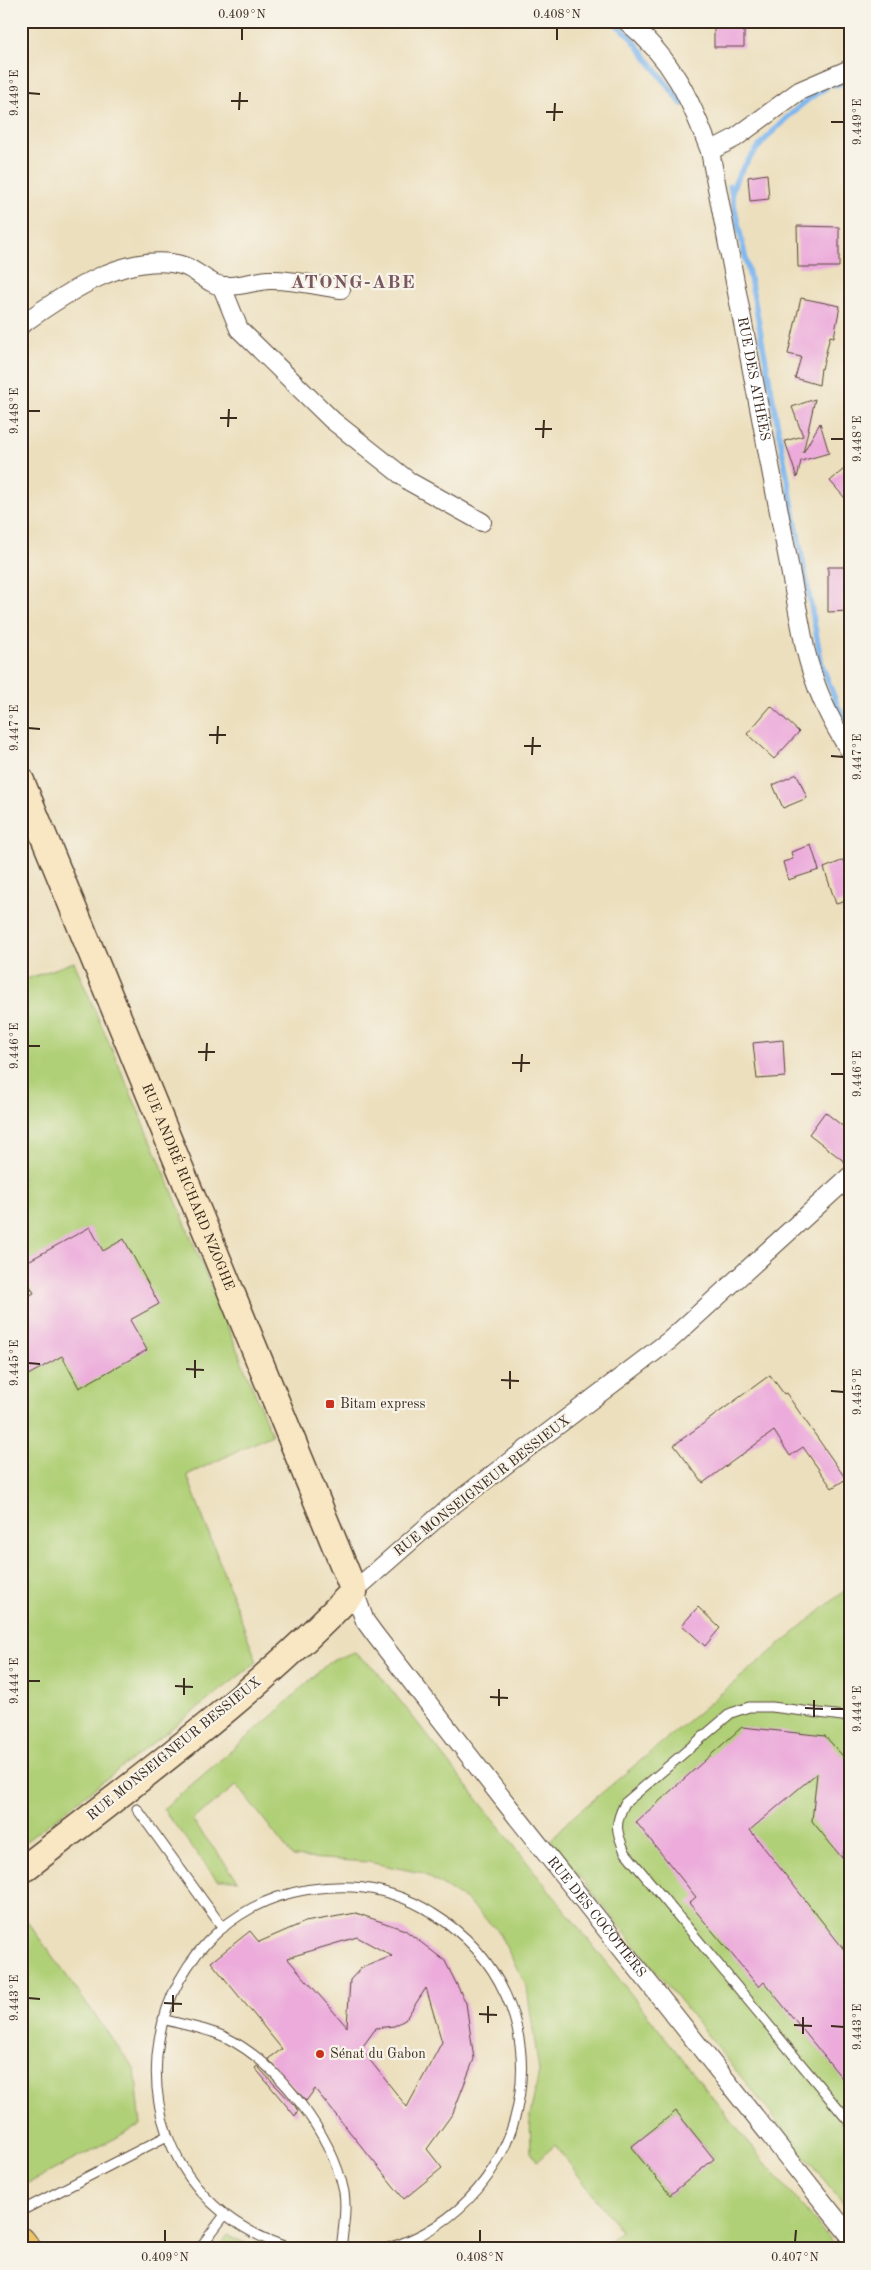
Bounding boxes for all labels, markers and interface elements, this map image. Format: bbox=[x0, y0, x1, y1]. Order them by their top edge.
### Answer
text: 0.409°N bbox=[218, 9, 266, 21]
text: 0.408°N bbox=[533, 9, 581, 21]
text: 9.449°E bbox=[9, 70, 21, 116]
text: 9.449°E bbox=[852, 99, 864, 145]
district label: ATONG-ABE bbox=[290, 274, 416, 293]
street label: RUE DES ATHÉES bbox=[735, 316, 772, 442]
text: 9.448°E bbox=[9, 388, 21, 434]
text: 9.448°E bbox=[852, 416, 864, 462]
text: 9.447°E bbox=[9, 705, 21, 751]
text: 9.447°E bbox=[852, 734, 864, 780]
text: 9.446°E bbox=[9, 1023, 21, 1069]
text: 9.446°E bbox=[852, 1051, 864, 1097]
street label: RUE ANDRÉ RICHARD NZOGHE bbox=[139, 1082, 237, 1292]
text: 9.445°E bbox=[8, 1340, 21, 1386]
text: 9.445°E bbox=[851, 1369, 864, 1415]
place label: Bitam express bbox=[340, 1397, 426, 1411]
marker: Bitam express bbox=[324, 1398, 336, 1410]
street label: RUE MONSEIGNEUR BESSIEUX bbox=[391, 1413, 573, 1559]
text: 9.444°E bbox=[9, 1658, 21, 1704]
street label: RUE MONSEIGNEUR BESSIEUX bbox=[85, 1674, 264, 1823]
text: 9.444°E bbox=[852, 1686, 864, 1732]
street label: RUE DES COCOTIERS bbox=[544, 1854, 648, 1980]
text: 9.443°E bbox=[9, 1975, 21, 2021]
text: 9.443°E bbox=[852, 2004, 864, 2050]
place label: Sénat du Gabon bbox=[330, 2047, 426, 2061]
marker: Sénat du Gabon bbox=[314, 2048, 326, 2060]
text: 0.409°N bbox=[141, 2252, 189, 2264]
text: 0.408°N bbox=[456, 2252, 504, 2264]
text: 0.407°N bbox=[771, 2252, 819, 2264]

